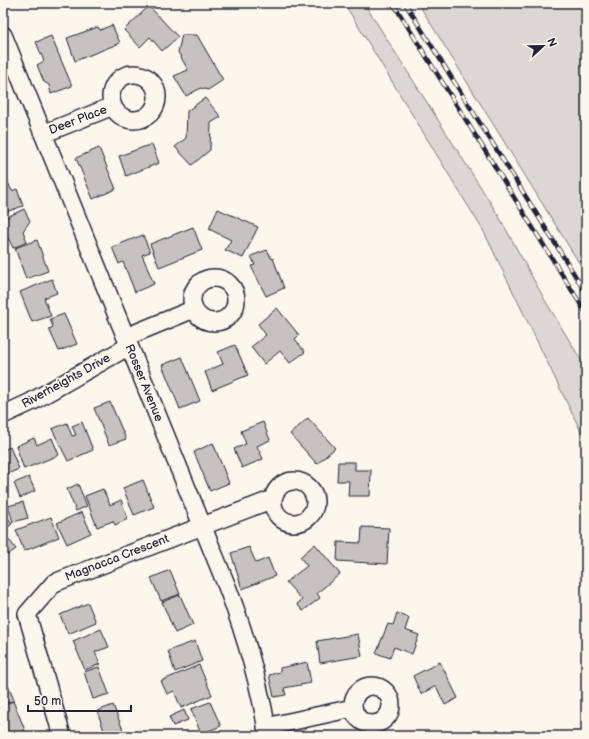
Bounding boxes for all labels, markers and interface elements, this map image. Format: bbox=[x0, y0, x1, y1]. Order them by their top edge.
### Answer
north arrow bbox=[523, 26, 563, 66]
text: N bbox=[544, 36, 559, 49]
street label: Deer Place bbox=[47, 102, 109, 138]
street label: Rosser Avenue bbox=[122, 342, 166, 424]
street label: Riverheights Drive bbox=[19, 350, 113, 412]
street label: Magnacca Crescent bbox=[63, 531, 171, 585]
scale bar bbox=[28, 687, 131, 713]
text: 50 m bbox=[34, 694, 61, 709]

